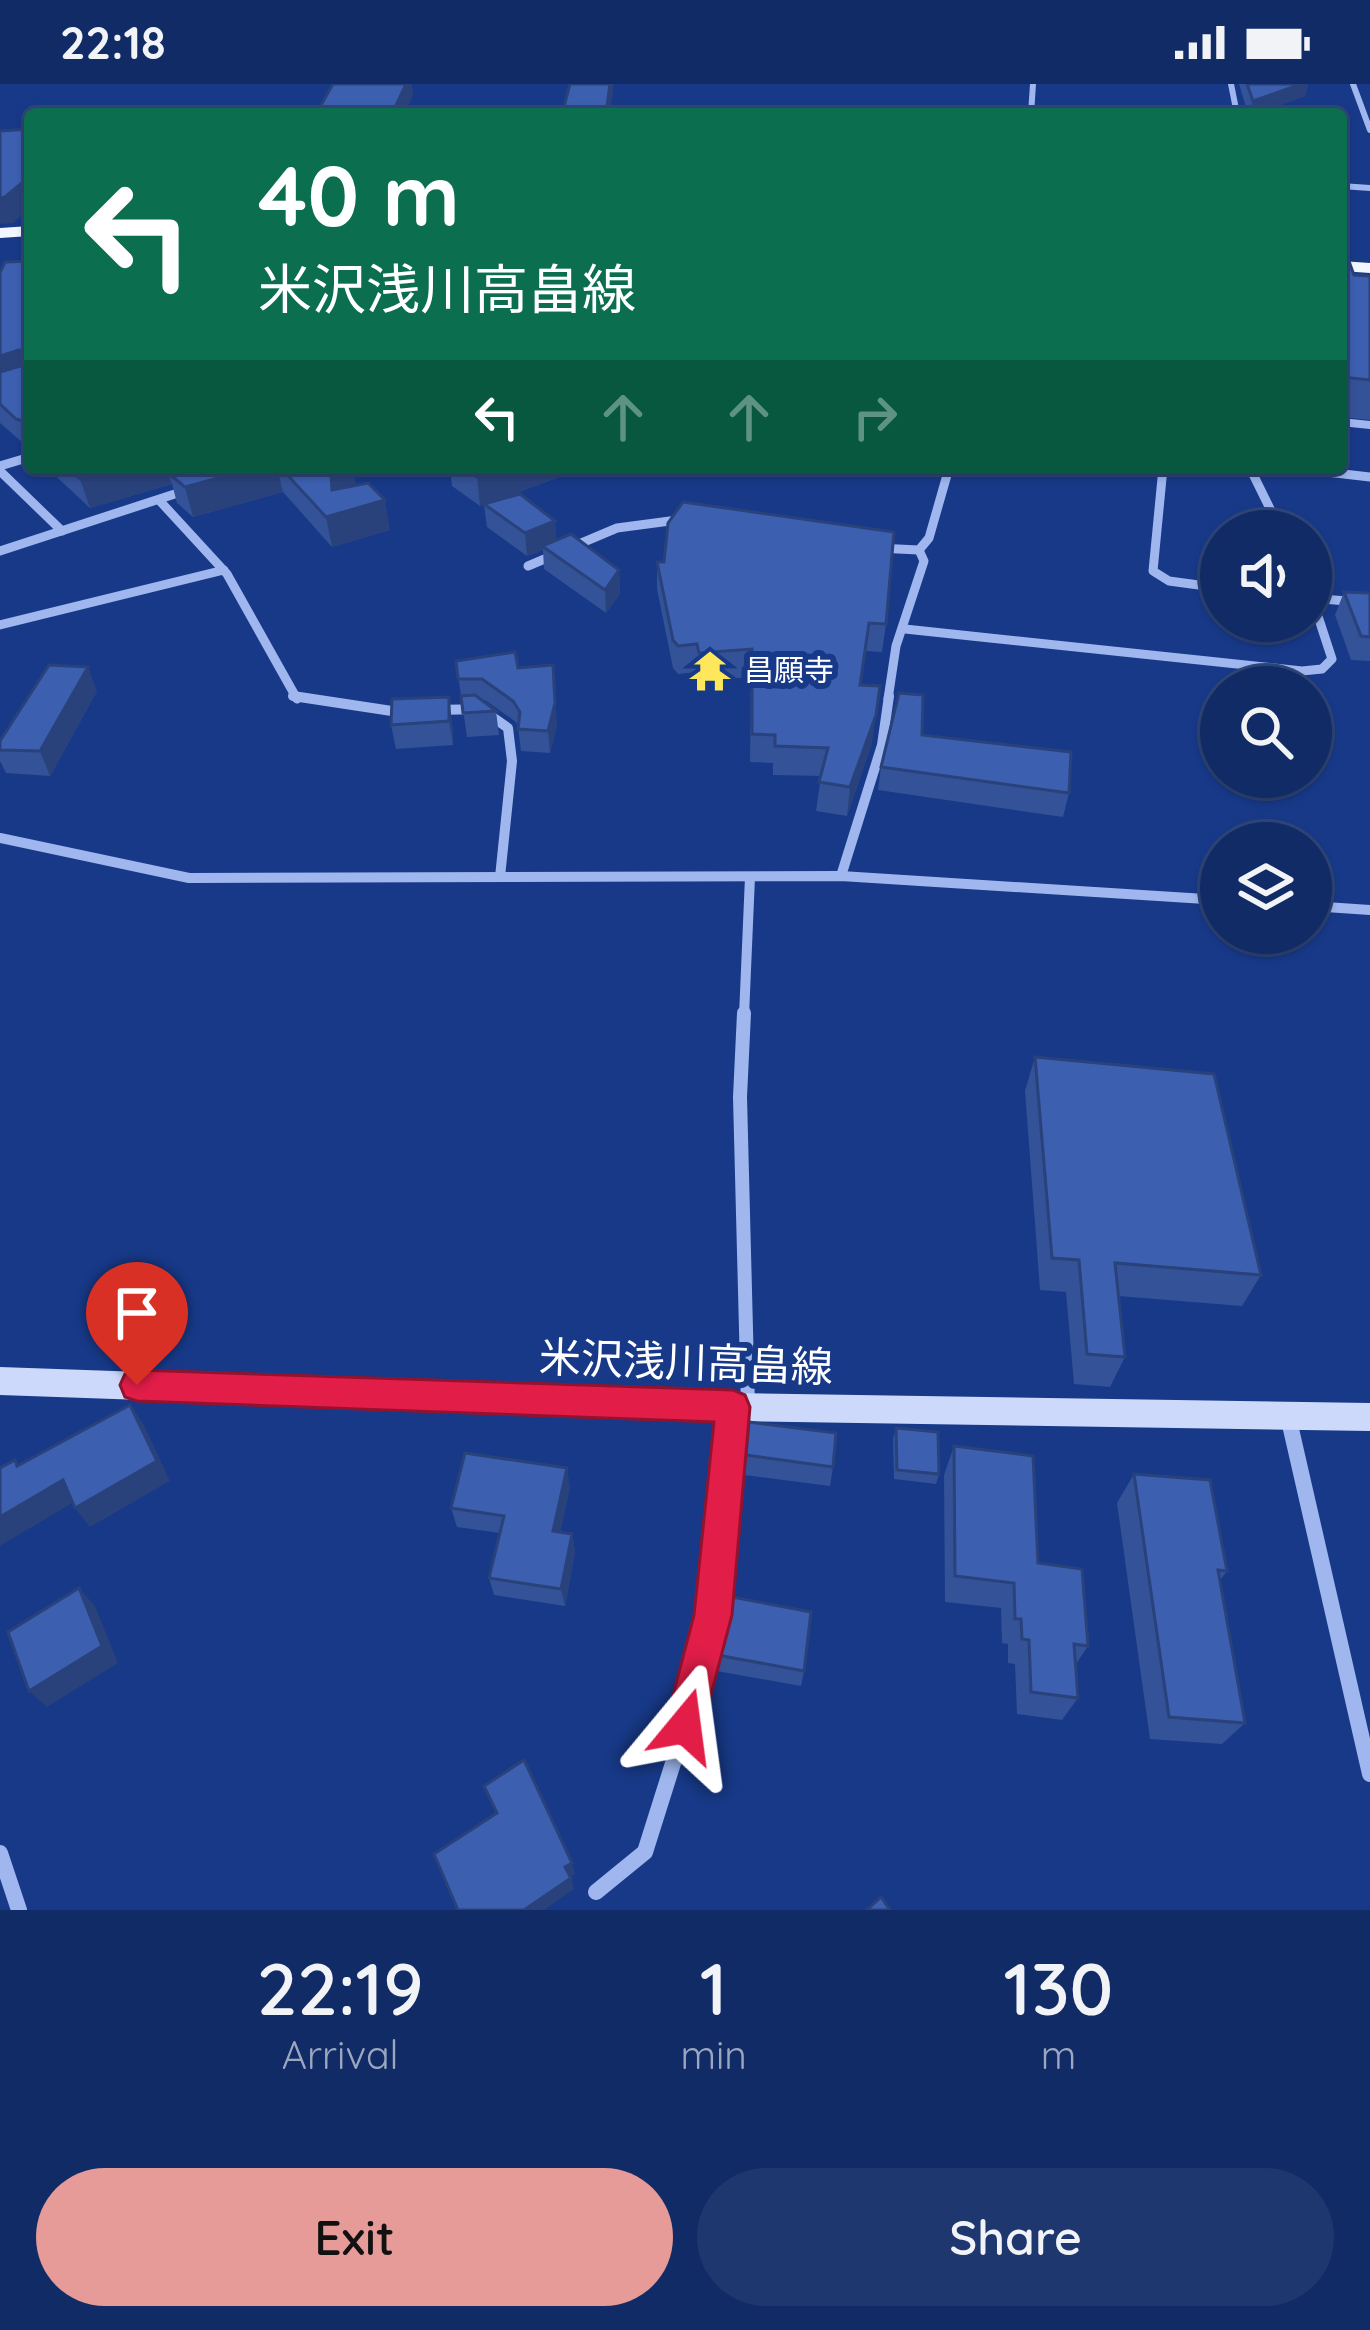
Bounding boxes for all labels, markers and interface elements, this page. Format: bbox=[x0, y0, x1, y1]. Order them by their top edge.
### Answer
text: 22:18 bbox=[60, 14, 166, 70]
text: 40 m bbox=[258, 142, 460, 247]
icon: left bbox=[60, 156, 216, 312]
text: 米沢浅川高畠線 bbox=[258, 255, 636, 323]
icon: left bbox=[464, 384, 530, 450]
icon: ahead bbox=[590, 384, 656, 450]
icon: ahead bbox=[716, 384, 782, 450]
icon: right bbox=[842, 384, 908, 450]
map controls bbox=[1200, 510, 1332, 954]
button: sound bbox=[1200, 510, 1332, 642]
temple icon: 昌願寺 bbox=[687, 648, 733, 694]
place label: 昌願寺 bbox=[744, 651, 834, 689]
button: search bbox=[1200, 666, 1332, 798]
button: layers bbox=[1200, 822, 1332, 954]
pin bbox=[86, 1262, 188, 1385]
icon: arrive bbox=[104, 1280, 170, 1346]
street label: 米沢浅川高畠線 bbox=[538, 1330, 834, 1393]
position arrow bbox=[622, 1663, 748, 1789]
text: 22:19 bbox=[257, 1943, 424, 2033]
text: 1 bbox=[700, 1943, 727, 2033]
text: 130 bbox=[1004, 1943, 1113, 2033]
text: Arrival bbox=[282, 2030, 399, 2079]
text: min bbox=[680, 2030, 747, 2079]
text: m bbox=[1041, 2030, 1076, 2079]
button: Exit bbox=[36, 2168, 673, 2306]
button: Share bbox=[697, 2168, 1334, 2306]

